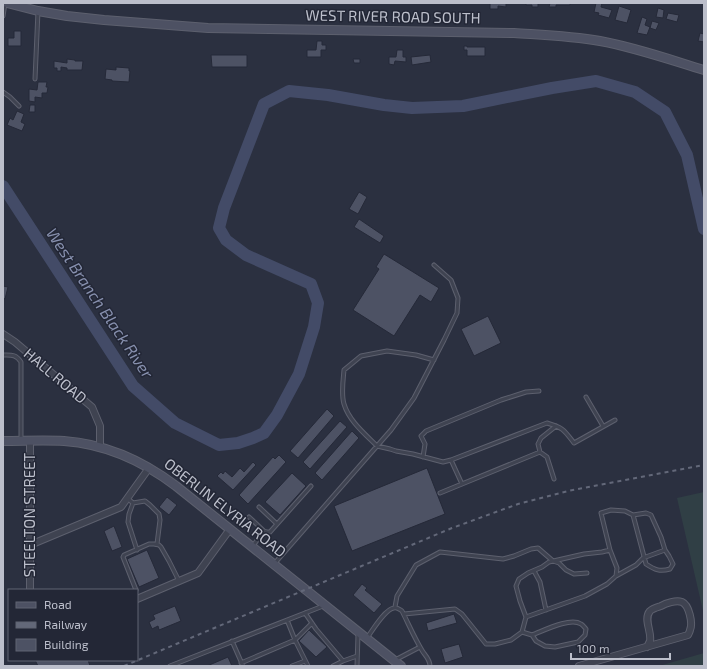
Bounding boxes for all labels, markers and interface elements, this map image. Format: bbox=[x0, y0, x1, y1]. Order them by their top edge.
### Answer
street label: WEST RIVER ROAD SOUTH bbox=[305, 5, 481, 27]
water label: West Branch Black River bbox=[43, 224, 158, 382]
street label: HALL ROAD bbox=[21, 344, 91, 407]
street label: STEELTON STREET bbox=[20, 452, 38, 577]
street label: OBERLIN ELYRIA ROAD bbox=[161, 454, 290, 560]
legend bbox=[8, 589, 138, 661]
text: Road bbox=[44, 597, 72, 611]
text: Railway bbox=[44, 617, 88, 631]
scale bar bbox=[571, 635, 670, 661]
text: Building bbox=[44, 637, 89, 651]
text: 100 m bbox=[577, 641, 609, 655]

